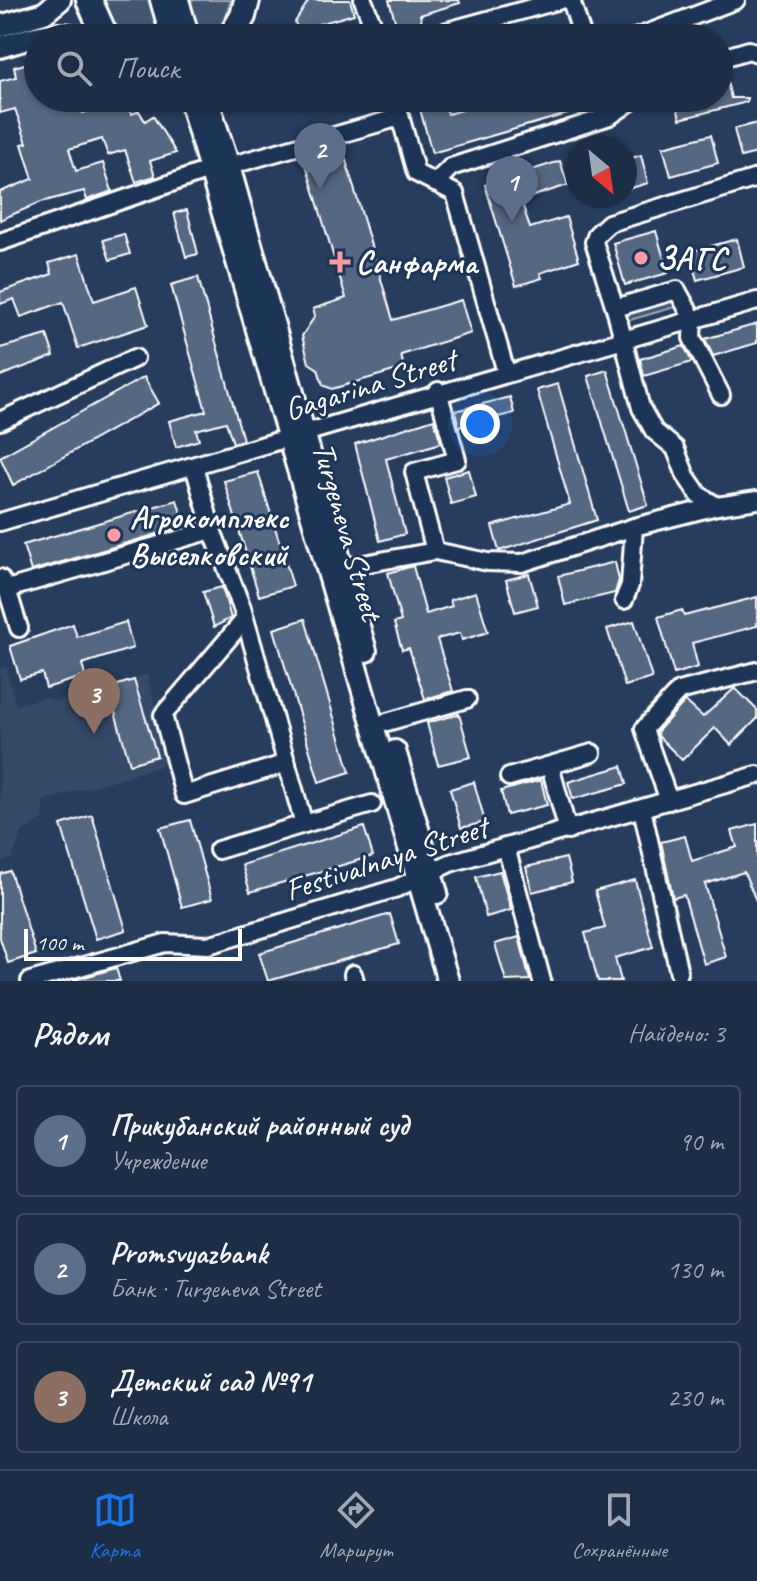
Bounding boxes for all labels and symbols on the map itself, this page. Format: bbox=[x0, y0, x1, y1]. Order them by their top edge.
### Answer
pin: 2 bbox=[294, 123, 346, 189]
north arrow bbox=[565, 136, 637, 208]
pin: 1 bbox=[486, 156, 538, 222]
place label: ЗАГС bbox=[657, 238, 729, 279]
place label: Санфарма bbox=[356, 242, 480, 283]
marker: ЗАГС bbox=[632, 249, 650, 267]
marker: Санфарма bbox=[331, 253, 349, 271]
street label: Gagarina Street bbox=[279, 338, 465, 430]
your location bbox=[460, 404, 500, 444]
street label: Turgeneva Street bbox=[303, 438, 393, 628]
place label: Агрокомплекс Выселковский bbox=[130, 497, 290, 575]
marker: Агрокомплекс Выселковский bbox=[105, 526, 123, 544]
pin: 3 bbox=[68, 668, 120, 734]
street label: Festivalnaya Street bbox=[280, 805, 497, 911]
scale bar bbox=[24, 925, 242, 961]

